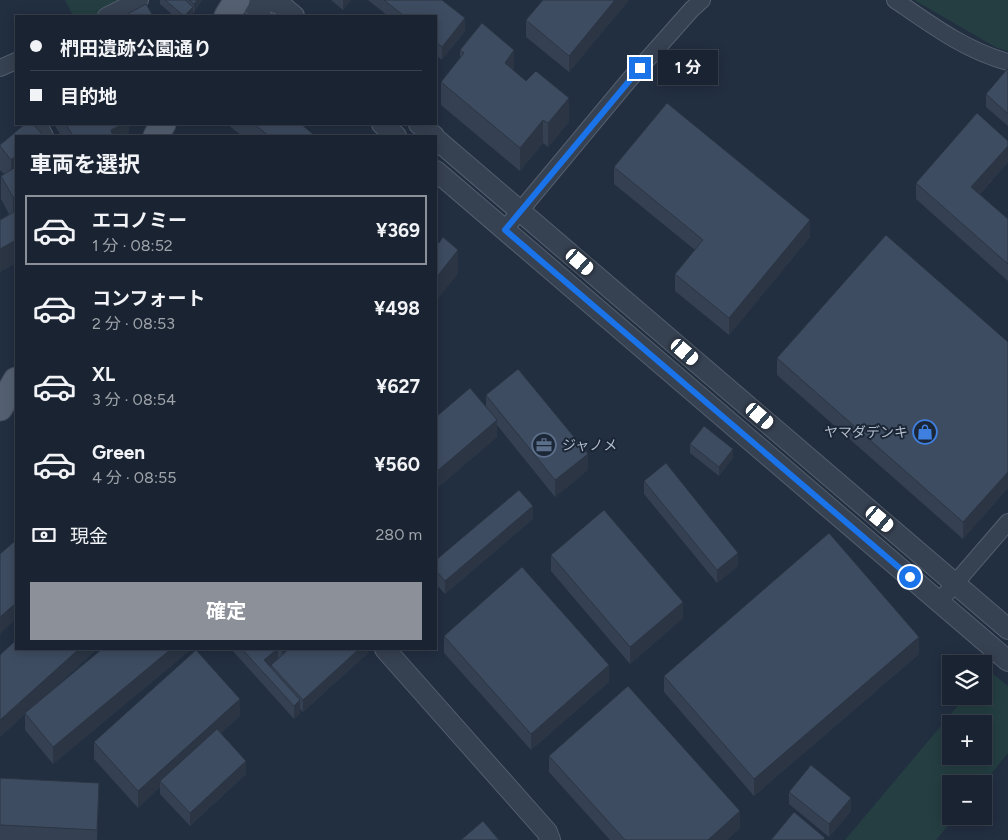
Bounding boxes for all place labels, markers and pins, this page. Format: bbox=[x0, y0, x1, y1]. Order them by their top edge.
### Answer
shop icon: ヤマダデンキ bbox=[912, 419, 938, 445]
place label: ヤマダデンキ bbox=[824, 424, 908, 441]
office icon: ジャノメ bbox=[531, 432, 557, 458]
place label: ジャノメ bbox=[562, 437, 617, 454]

